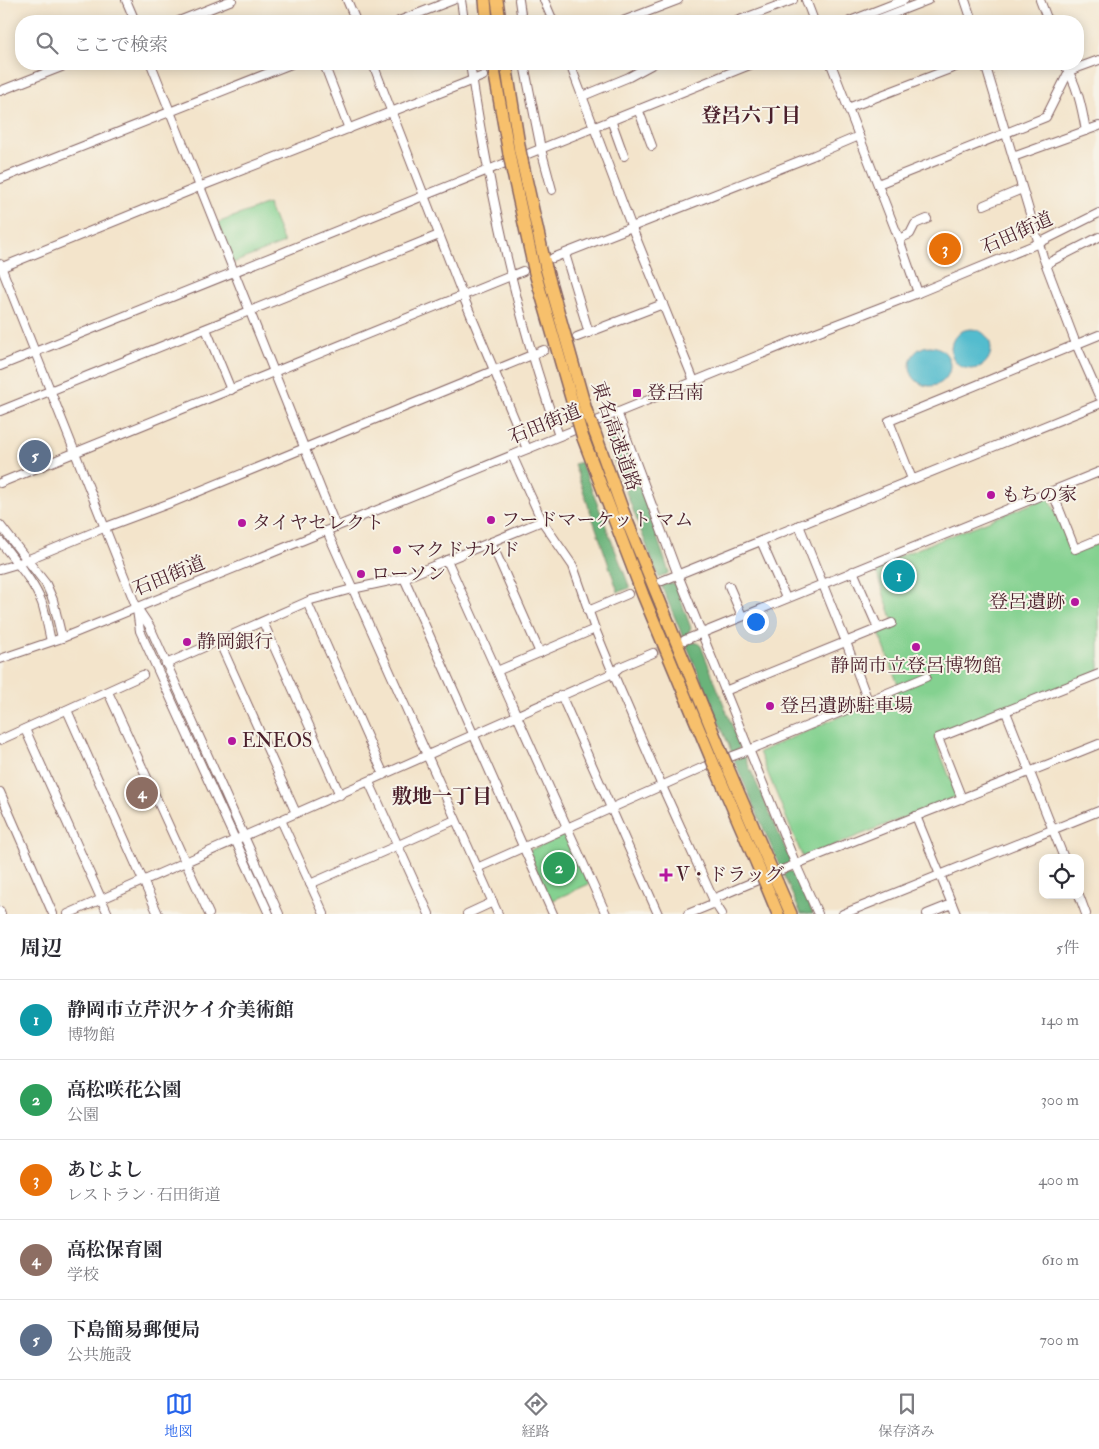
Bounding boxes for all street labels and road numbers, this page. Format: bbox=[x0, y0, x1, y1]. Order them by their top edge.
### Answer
street label: 石田街道 bbox=[977, 207, 1057, 259]
street label: 東名高速道路 bbox=[586, 378, 646, 494]
street label: 石田街道 bbox=[505, 399, 585, 449]
street label: 石田街道 bbox=[129, 551, 209, 601]

